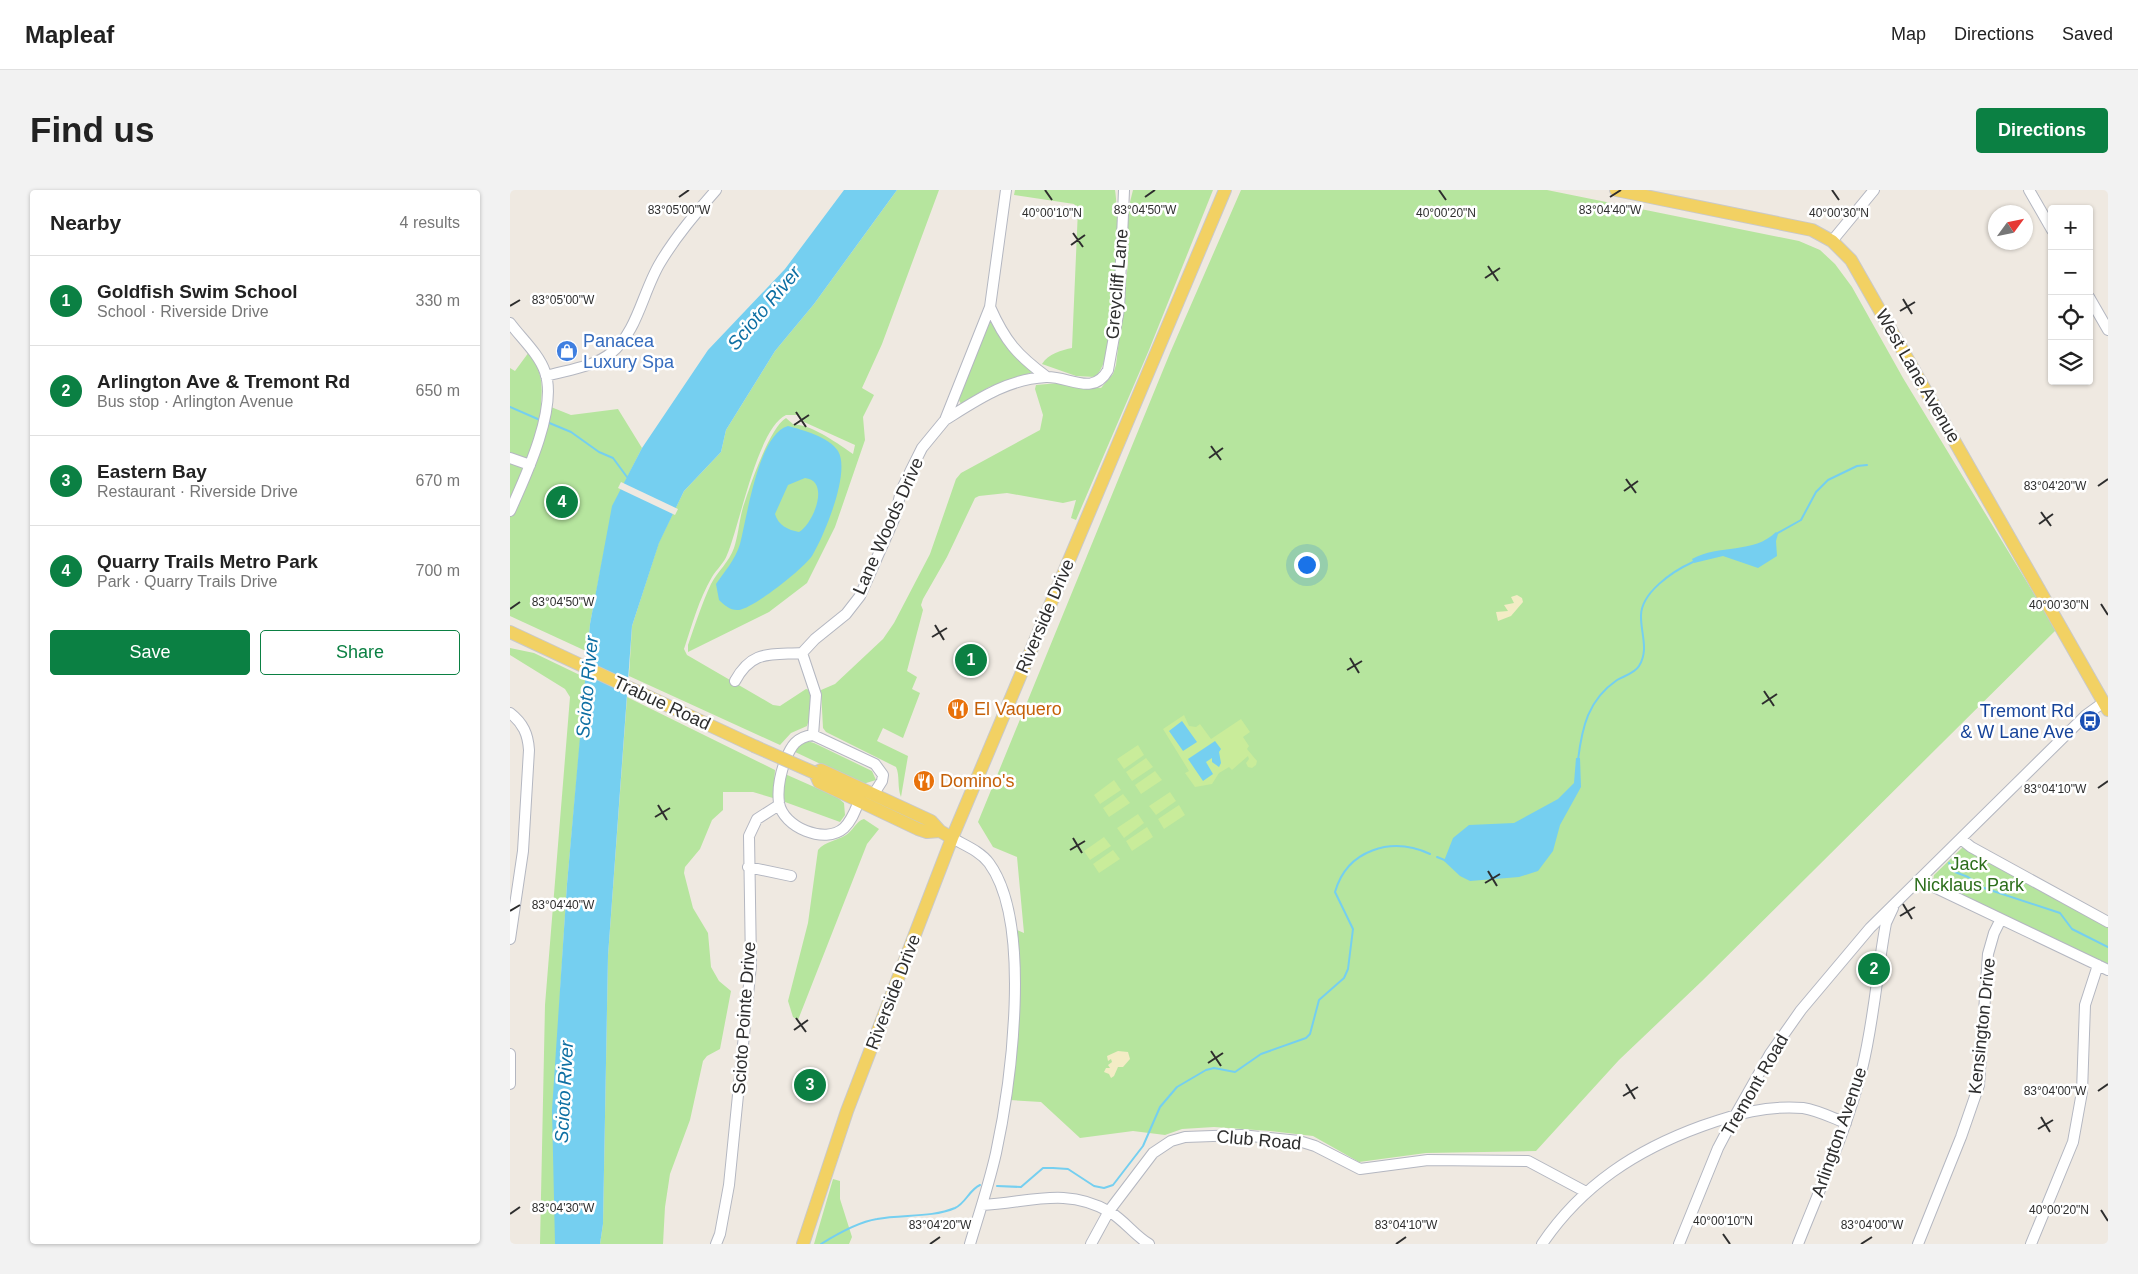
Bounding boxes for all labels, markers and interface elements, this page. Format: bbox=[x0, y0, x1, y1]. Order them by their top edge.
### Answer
text: Mapleaf bbox=[25, 21, 114, 48]
text: Map bbox=[1891, 24, 1926, 44]
text: Directions bbox=[1954, 24, 2034, 44]
text: Saved bbox=[2062, 24, 2113, 44]
button: Directions bbox=[1976, 108, 2108, 153]
text: Find us bbox=[30, 110, 154, 149]
text: 83°05'00"W bbox=[648, 203, 711, 217]
text: 83°04'50"W bbox=[1114, 203, 1177, 217]
text: 83°04'40"W bbox=[1579, 203, 1642, 217]
north arrow bbox=[1988, 205, 2033, 250]
map controls bbox=[2048, 205, 2093, 385]
button: + bbox=[2048, 205, 2093, 250]
text: 40°00'10"N bbox=[1022, 206, 1082, 220]
text: 40°00'20"N bbox=[1416, 206, 1476, 220]
text: 40°00'30"N bbox=[1809, 206, 1869, 220]
text: Nearby bbox=[50, 211, 121, 234]
text: 4 results bbox=[400, 214, 460, 231]
street label: Greycliff Lane bbox=[1102, 228, 1132, 340]
button: − bbox=[2048, 250, 2093, 295]
water label: Scioto River bbox=[723, 262, 805, 354]
text: Goldfish Swim School bbox=[97, 281, 298, 302]
text: 1 bbox=[62, 292, 70, 309]
text: 330 m bbox=[416, 292, 460, 309]
text: 83°05'00"W bbox=[532, 293, 595, 307]
button: locate bbox=[2048, 295, 2093, 340]
text: School · Riverside Drive bbox=[97, 303, 269, 320]
street label: West Lane Avenue bbox=[1872, 306, 1964, 446]
place label: Panacea Luxury Spa bbox=[583, 331, 675, 372]
shop icon: Panacea Luxury Spa bbox=[555, 339, 579, 363]
button: layers bbox=[2048, 340, 2093, 385]
text: Arlington Ave & Tremont Rd bbox=[97, 371, 350, 392]
text: 2 bbox=[62, 382, 70, 399]
text: 650 m bbox=[416, 382, 460, 399]
text: Bus stop · Arlington Avenue bbox=[97, 393, 293, 410]
street label: Lane Woods Drive bbox=[849, 454, 927, 598]
text: Eastern Bay bbox=[97, 461, 207, 482]
text: 3 bbox=[62, 472, 70, 489]
text: 670 m bbox=[416, 472, 460, 489]
text: 83°04'20"W bbox=[2024, 479, 2087, 493]
text: Restaurant · Riverside Drive bbox=[97, 483, 298, 500]
pin: 4 bbox=[546, 483, 578, 521]
text: Quarry Trails Metro Park bbox=[97, 551, 318, 572]
your location bbox=[1294, 552, 1320, 578]
street label: Riverside Drive bbox=[1012, 556, 1078, 676]
text: 4 bbox=[62, 562, 70, 579]
text: 700 m bbox=[416, 562, 460, 579]
text: Park · Quarry Trails Drive bbox=[97, 573, 277, 590]
text: 83°04'50"W bbox=[532, 595, 595, 609]
text: 40°00'30"N bbox=[2029, 598, 2089, 612]
button: Save bbox=[50, 630, 250, 675]
button: Share bbox=[260, 630, 460, 675]
water label: Scioto River bbox=[572, 634, 602, 739]
pin: 1 bbox=[955, 641, 987, 679]
street label: Trabue Road bbox=[610, 672, 714, 734]
restaurant icon: El Vaquero bbox=[946, 697, 970, 721]
place label: El Vaquero bbox=[974, 699, 1062, 719]
place label: Tremont Rd & W Lane Ave bbox=[1960, 701, 2074, 742]
bus stop icon: Tremont Rd & W Lane Ave bbox=[2078, 709, 2102, 733]
restaurant icon: Domino's bbox=[912, 769, 936, 793]
place label: Domino's bbox=[940, 771, 1014, 791]
text: 83°04'10"W bbox=[2024, 782, 2087, 796]
park label: Jack Nicklaus Park bbox=[1914, 854, 2025, 895]
text: 83°04'40"W bbox=[532, 898, 595, 912]
street label: Riverside Drive bbox=[862, 931, 924, 1053]
street label: Scioto Pointe Drive bbox=[729, 941, 759, 1095]
pin: 2 bbox=[1858, 950, 1890, 988]
street label: Kensington Drive bbox=[1965, 957, 1999, 1095]
street label: Tremont Road bbox=[1718, 1030, 1792, 1140]
water label: Scioto River bbox=[551, 1040, 577, 1144]
street label: Arlington Avenue bbox=[1807, 1065, 1871, 1199]
pin: 3 bbox=[794, 1066, 826, 1104]
text: 83°04'00"W bbox=[2024, 1084, 2087, 1098]
street label: Club Road bbox=[1216, 1126, 1302, 1154]
text: 83°04'30"W bbox=[532, 1201, 595, 1215]
text: 40°00'20"N bbox=[2029, 1203, 2089, 1217]
text: 40°00'10"N bbox=[1693, 1214, 1753, 1228]
text: 83°04'20"W bbox=[909, 1218, 972, 1232]
text: 83°04'10"W bbox=[1375, 1218, 1438, 1232]
text: 83°04'00"W bbox=[1841, 1218, 1904, 1232]

